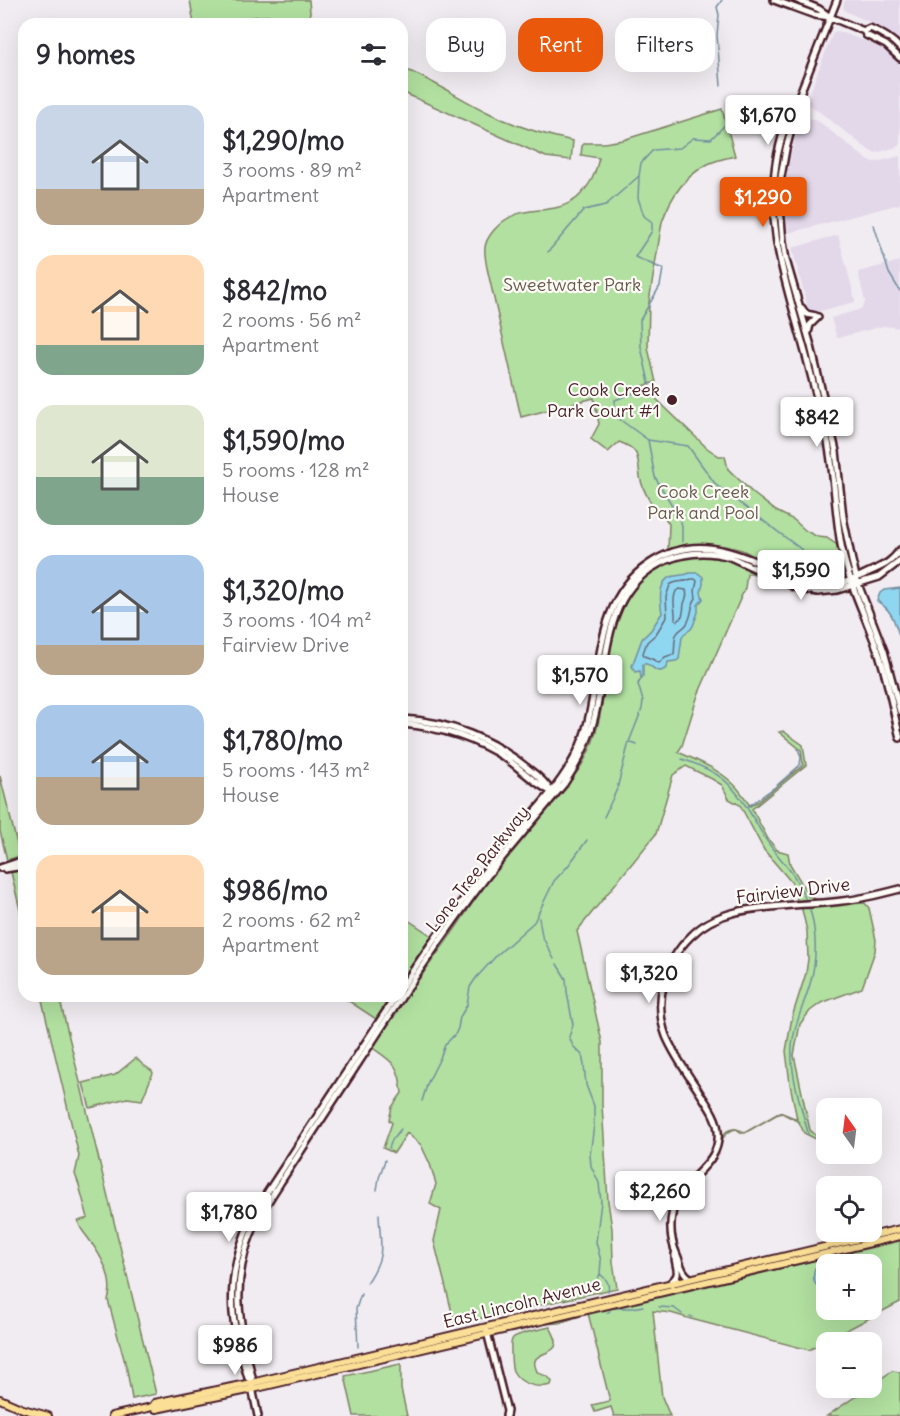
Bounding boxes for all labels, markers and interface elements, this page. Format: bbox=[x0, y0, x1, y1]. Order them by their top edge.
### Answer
chip: Buy bbox=[426, 18, 506, 72]
chip: Rent bbox=[518, 18, 603, 72]
chip: Filters bbox=[615, 18, 715, 72]
text: 9 homes bbox=[36, 38, 135, 71]
icon: filters bbox=[357, 38, 390, 71]
pin: $1,670 bbox=[719, 95, 817, 146]
text: $1,670 bbox=[739, 102, 797, 127]
text: $1,290/mo bbox=[222, 124, 344, 157]
icon: home bbox=[84, 129, 156, 201]
text: 3 rooms · 89 m² bbox=[222, 157, 362, 182]
pin: $1,290 bbox=[714, 177, 812, 228]
text: Apartment bbox=[222, 182, 319, 207]
text: $1,290 bbox=[734, 184, 792, 209]
park label: Sweetwater Park bbox=[503, 273, 641, 296]
text: $842/mo bbox=[222, 274, 327, 307]
icon: home bbox=[84, 279, 156, 351]
text: 2 rooms · 56 m² bbox=[222, 307, 362, 332]
text: Apartment bbox=[222, 332, 319, 357]
place label: Cook Creek Park Court #1 bbox=[547, 378, 660, 422]
marker: Cook Creek Park Court #1 bbox=[665, 393, 679, 407]
pin: $842 bbox=[781, 397, 853, 448]
text: $842 bbox=[794, 404, 840, 429]
text: $1,590/mo bbox=[222, 424, 345, 457]
icon: home bbox=[84, 429, 156, 501]
text: 5 rooms · 128 m² bbox=[222, 457, 370, 482]
park label: Cook Creek Park and Pool bbox=[647, 480, 759, 524]
text: House bbox=[222, 482, 279, 507]
pin: $1,590 bbox=[752, 550, 850, 601]
text: $1,590 bbox=[771, 557, 831, 582]
text: $1,320/mo bbox=[222, 574, 344, 607]
icon: home bbox=[84, 579, 156, 651]
text: 3 rooms · 104 m² bbox=[222, 607, 372, 632]
text: Fairview Drive bbox=[222, 632, 349, 657]
pin: $1,570 bbox=[531, 655, 629, 706]
text: $1,570 bbox=[551, 662, 609, 687]
text: $1,780/mo bbox=[222, 724, 343, 757]
icon: home bbox=[84, 729, 156, 801]
text: 5 rooms · 143 m² bbox=[222, 757, 370, 782]
text: House bbox=[222, 782, 279, 807]
street label: Lone Tree Parkway bbox=[421, 801, 534, 937]
street label: Fairview Drive bbox=[735, 872, 851, 909]
text: $986/mo bbox=[222, 874, 328, 907]
icon: home bbox=[84, 879, 156, 951]
text: 2 rooms · 62 m² bbox=[222, 907, 361, 932]
text: Apartment bbox=[222, 932, 319, 957]
pin: $1,320 bbox=[600, 953, 698, 1004]
text: $1,320 bbox=[620, 960, 678, 985]
north arrow bbox=[816, 1098, 882, 1164]
map controls bbox=[816, 1098, 882, 1398]
pin: $2,260 bbox=[611, 1171, 709, 1222]
button: locate bbox=[816, 1176, 882, 1242]
text: $2,260 bbox=[629, 1178, 691, 1203]
pin: $1,780 bbox=[180, 1192, 278, 1243]
text: $1,780 bbox=[200, 1199, 258, 1224]
button: + bbox=[816, 1254, 882, 1320]
street label: East Lincoln Avenue bbox=[441, 1272, 603, 1333]
pin: $986 bbox=[199, 1325, 271, 1376]
text: $986 bbox=[212, 1332, 258, 1357]
button: − bbox=[816, 1332, 882, 1398]

